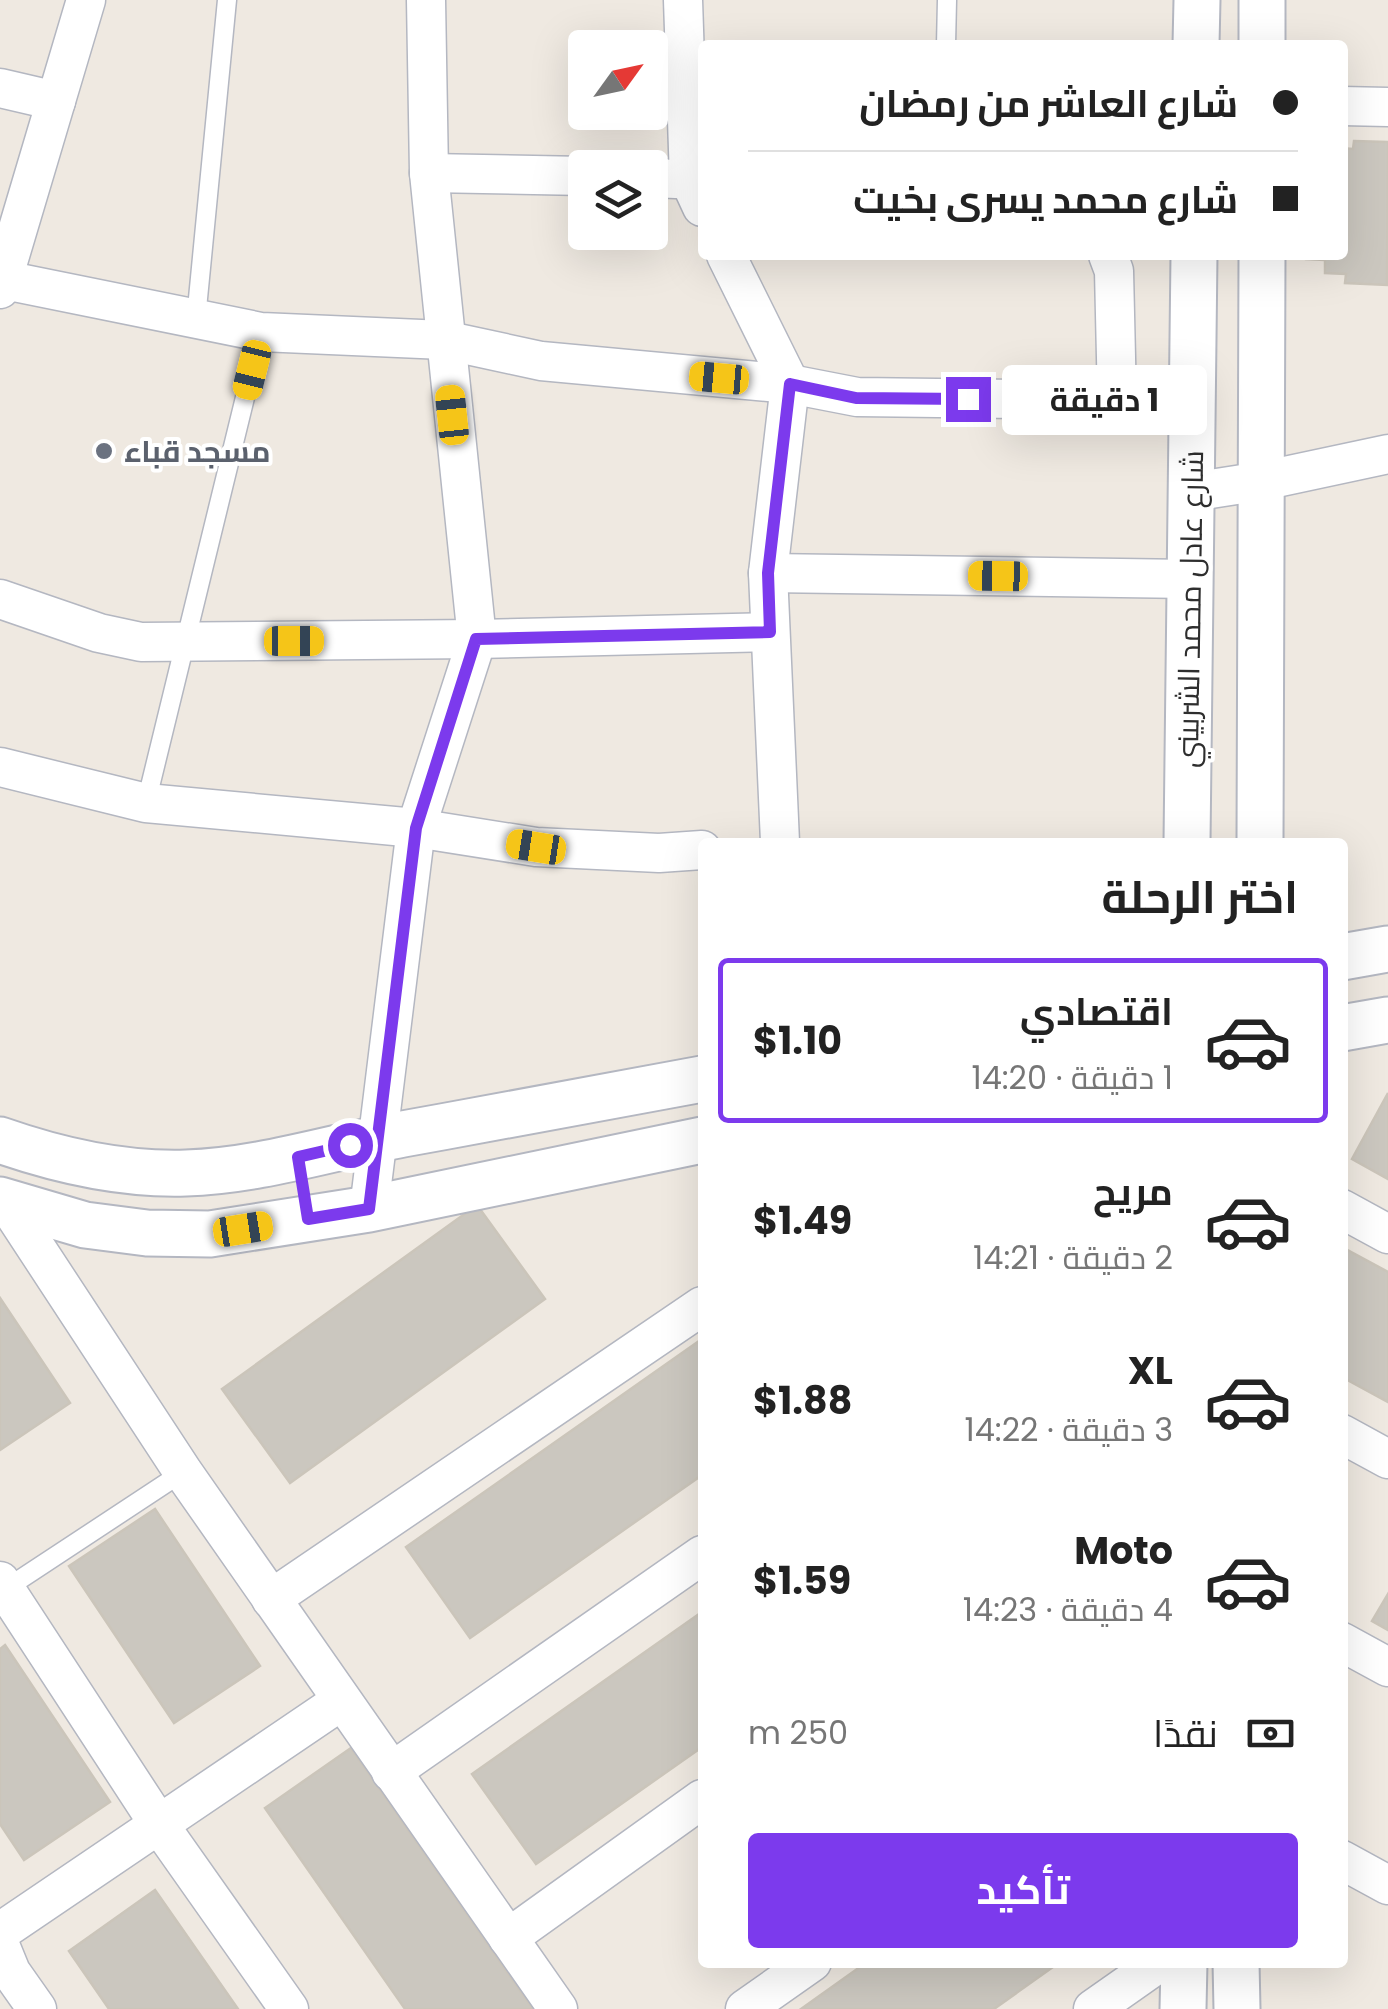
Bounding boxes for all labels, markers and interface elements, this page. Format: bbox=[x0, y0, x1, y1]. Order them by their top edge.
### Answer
north arrow bbox=[568, 30, 668, 130]
map controls bbox=[568, 30, 668, 250]
text: شارع العاشر من رمضان bbox=[859, 77, 1238, 130]
button: layers bbox=[568, 150, 668, 250]
text: شارع محمد يسرى بخيت bbox=[853, 173, 1238, 226]
car bbox=[230, 337, 274, 403]
car bbox=[688, 360, 750, 396]
callout: 1 دقيقة bbox=[1003, 364, 1208, 434]
route end bbox=[946, 377, 991, 422]
text: 1 دقيقة bbox=[1050, 377, 1159, 422]
car bbox=[434, 384, 470, 446]
place label: مسجد قباء bbox=[124, 430, 270, 473]
marker: مسجد قباء bbox=[93, 440, 115, 462]
street label: شارع عادل محمد الشربيني bbox=[1166, 450, 1216, 768]
car bbox=[968, 560, 1028, 592]
car bbox=[264, 626, 324, 656]
car bbox=[504, 827, 568, 867]
text: اختر الرحلة bbox=[1101, 866, 1298, 929]
text: اقتصادي bbox=[1020, 985, 1173, 1038]
icon: car bbox=[1203, 996, 1293, 1086]
text: $1.10 bbox=[753, 1014, 842, 1067]
text: 1 دقيقة · 14:20 bbox=[971, 1055, 1173, 1100]
route start bbox=[328, 1123, 373, 1168]
text: مريح bbox=[1093, 1165, 1173, 1218]
icon: car bbox=[1203, 1176, 1293, 1266]
text: $1.49 bbox=[753, 1194, 852, 1247]
car bbox=[211, 1209, 275, 1249]
text: 2 دقيقة · 14:21 bbox=[973, 1235, 1173, 1280]
text: XL bbox=[1128, 1344, 1173, 1397]
icon: car bbox=[1203, 1356, 1293, 1446]
text: $1.88 bbox=[753, 1374, 852, 1427]
text: 3 دقيقة · 14:22 bbox=[965, 1407, 1173, 1452]
text: Moto bbox=[1074, 1524, 1173, 1577]
icon: car bbox=[1203, 1536, 1293, 1626]
text: $1.59 bbox=[753, 1554, 851, 1607]
text: 4 دقيقة · 14:23 bbox=[963, 1587, 1173, 1632]
icon: cash bbox=[1243, 1706, 1298, 1761]
text: نقدًا bbox=[1153, 1707, 1218, 1760]
text: 250 m bbox=[748, 1710, 848, 1755]
button: تأكيد bbox=[748, 1833, 1298, 1948]

